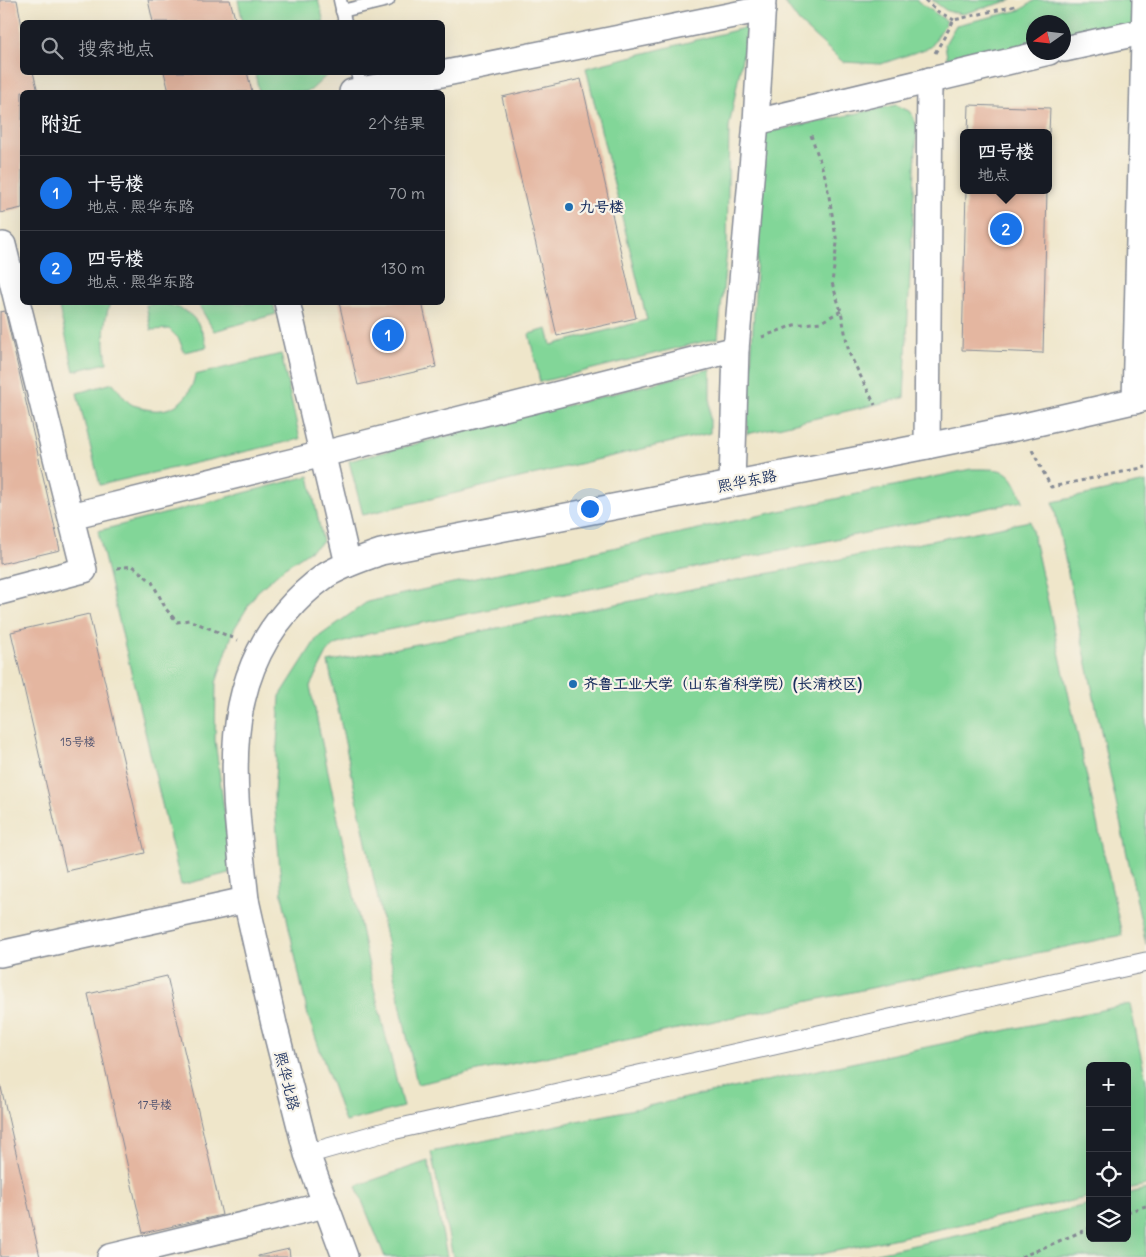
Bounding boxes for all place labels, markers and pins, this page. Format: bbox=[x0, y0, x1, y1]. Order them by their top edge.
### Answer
place label: 九号楼 bbox=[579, 197, 624, 216]
marker: 九号楼 bbox=[563, 201, 575, 213]
pin: 2 bbox=[990, 210, 1022, 248]
pin: 1 bbox=[372, 316, 404, 354]
place label: 齐鲁工业大学（山东省科学院）(长清校区) bbox=[583, 674, 863, 694]
marker: 齐鲁工业大学（山东省科学院）(长清校区) bbox=[567, 678, 579, 690]

